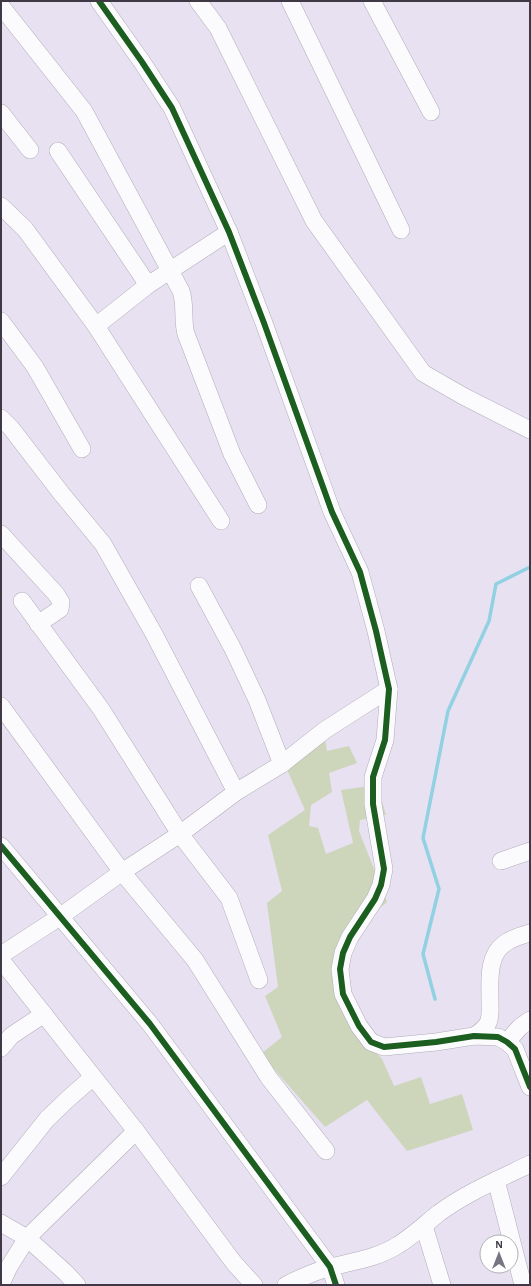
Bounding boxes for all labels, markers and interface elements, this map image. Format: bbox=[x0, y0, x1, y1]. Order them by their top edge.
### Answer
north arrow bbox=[479, 1234, 519, 1274]
text: N bbox=[495, 1239, 503, 1250]

